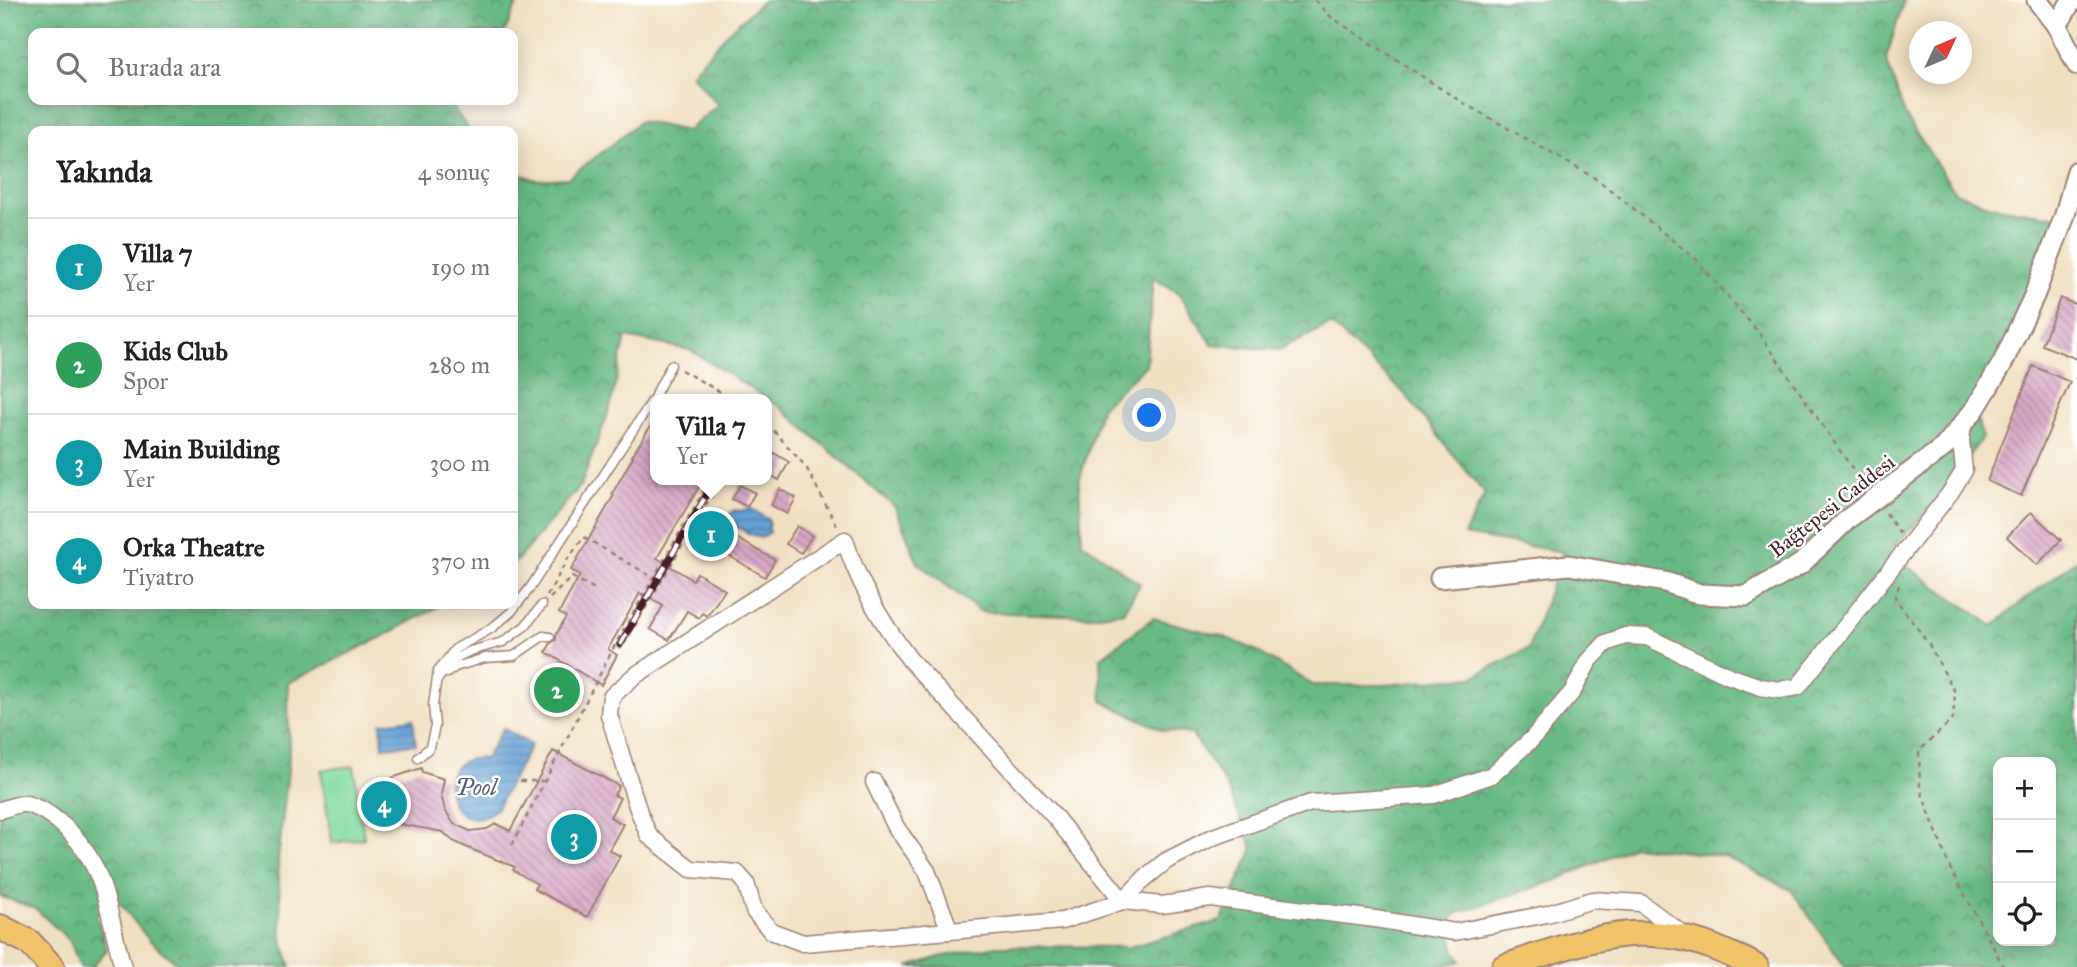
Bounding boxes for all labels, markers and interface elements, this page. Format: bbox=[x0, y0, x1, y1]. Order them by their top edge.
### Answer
north arrow bbox=[1909, 21, 1972, 84]
search box bbox=[28, 28, 518, 105]
icon: search bbox=[52, 48, 90, 86]
text: Burada ara bbox=[108, 51, 221, 83]
text: Yakında bbox=[56, 154, 152, 190]
text: 4 sonuç bbox=[418, 158, 490, 186]
text: Villa 7 bbox=[123, 237, 193, 269]
text: 1 bbox=[74, 253, 84, 281]
text: 190 m bbox=[431, 253, 490, 281]
text: Yer bbox=[123, 269, 154, 297]
text: Kids Club bbox=[123, 335, 228, 367]
text: 2 bbox=[73, 351, 85, 379]
text: 280 m bbox=[429, 351, 490, 379]
text: Spor bbox=[123, 367, 168, 395]
popup bbox=[650, 394, 772, 485]
your location bbox=[1132, 398, 1166, 432]
text: Villa 7 bbox=[676, 410, 746, 442]
text: Main Building bbox=[123, 433, 279, 465]
text: Yer bbox=[676, 442, 707, 470]
text: 3 bbox=[74, 449, 84, 477]
text: 300 m bbox=[430, 449, 490, 477]
street label: Bağtepesi Caddesi bbox=[1764, 449, 1900, 563]
text: Yer bbox=[123, 465, 154, 493]
pin: 1 bbox=[688, 508, 734, 560]
text: Orka Theatre bbox=[123, 531, 265, 563]
text: 4 bbox=[73, 547, 85, 575]
text: 370 m bbox=[431, 547, 490, 575]
text: Tiyatro bbox=[123, 563, 194, 591]
pin: 2 bbox=[534, 664, 580, 716]
map controls bbox=[1993, 757, 2056, 946]
button: + bbox=[1993, 757, 2056, 820]
water label: Pool bbox=[455, 773, 498, 801]
pin: 4 bbox=[361, 778, 407, 830]
pin: 3 bbox=[551, 811, 597, 863]
button: − bbox=[1993, 820, 2056, 883]
button: locate bbox=[1993, 883, 2056, 946]

